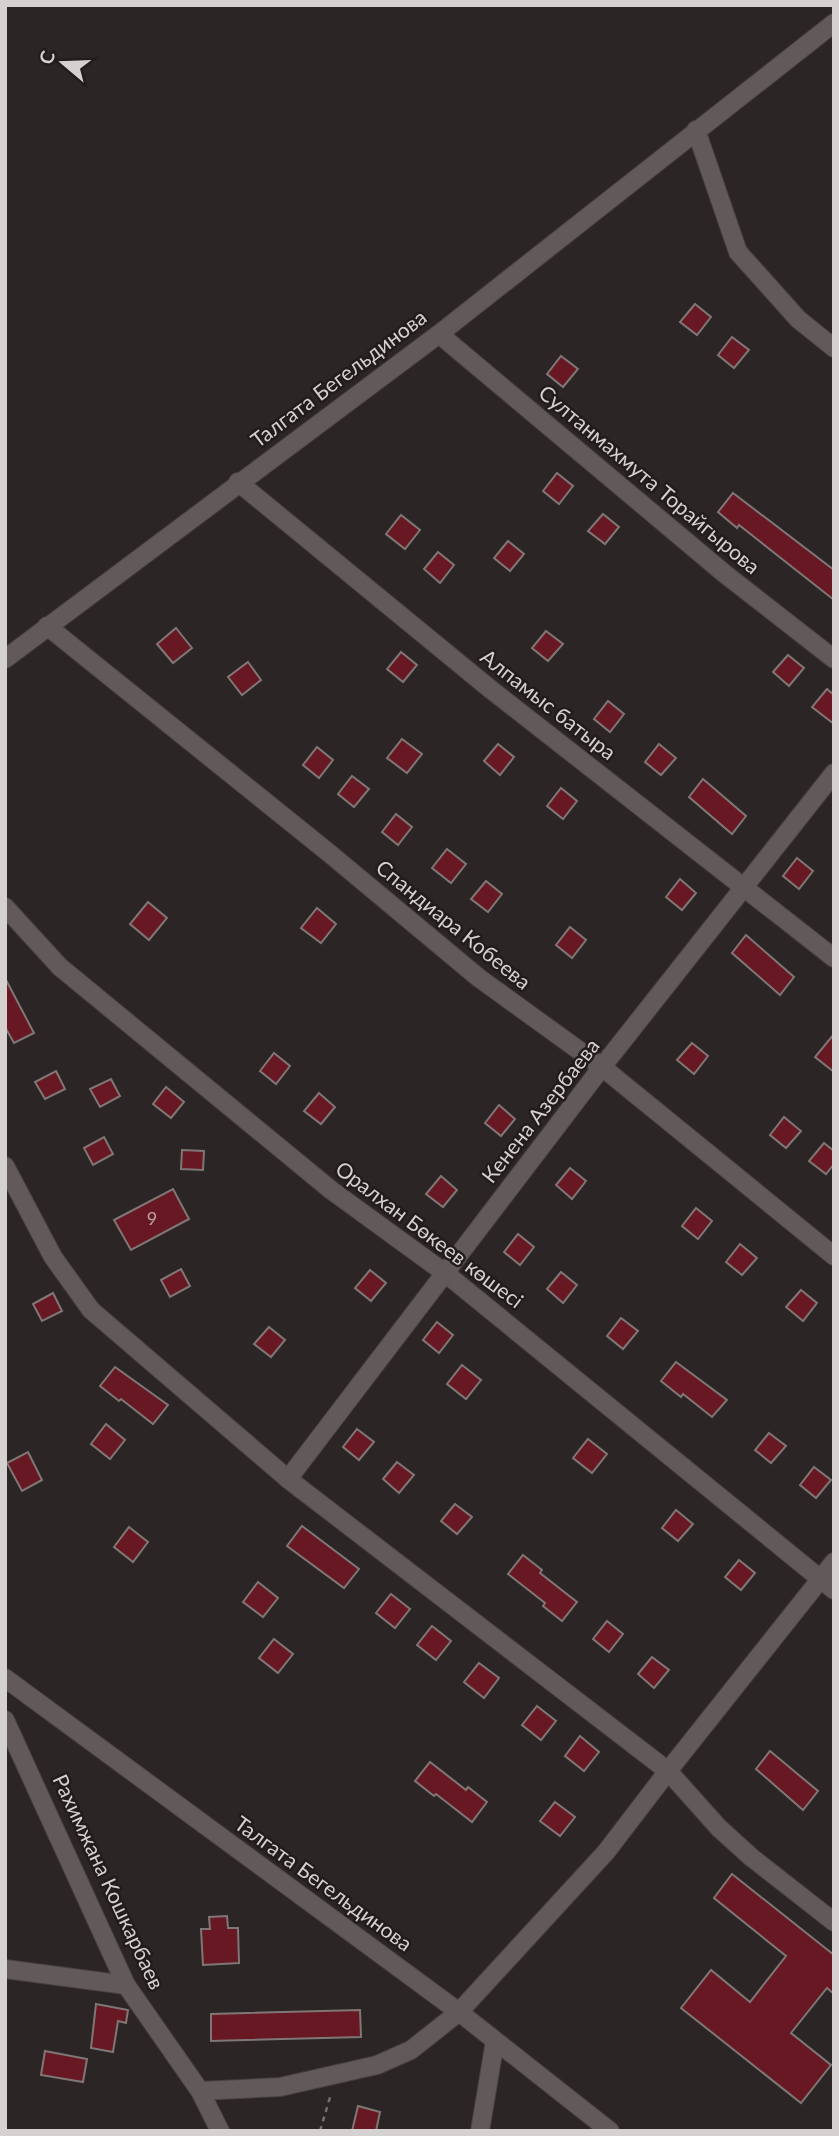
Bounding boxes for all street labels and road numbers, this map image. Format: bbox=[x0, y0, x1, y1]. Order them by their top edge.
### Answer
street label: Талгата Бегельдинова bbox=[245, 304, 431, 452]
street label: Султанмахмута Торайгырова bbox=[534, 379, 765, 579]
street label: Алпамыс батыра bbox=[476, 643, 622, 764]
street label: Спандиара Кобеева bbox=[372, 854, 536, 994]
street label: Кенена Азербаева bbox=[476, 1033, 604, 1187]
street label: Оралхан Бөкеев көшесі bbox=[331, 1155, 529, 1312]
street label: Рахимжана Кошкарбаев bbox=[48, 1770, 170, 1993]
street label: Талгата Бегельдинова bbox=[230, 1810, 417, 1956]

